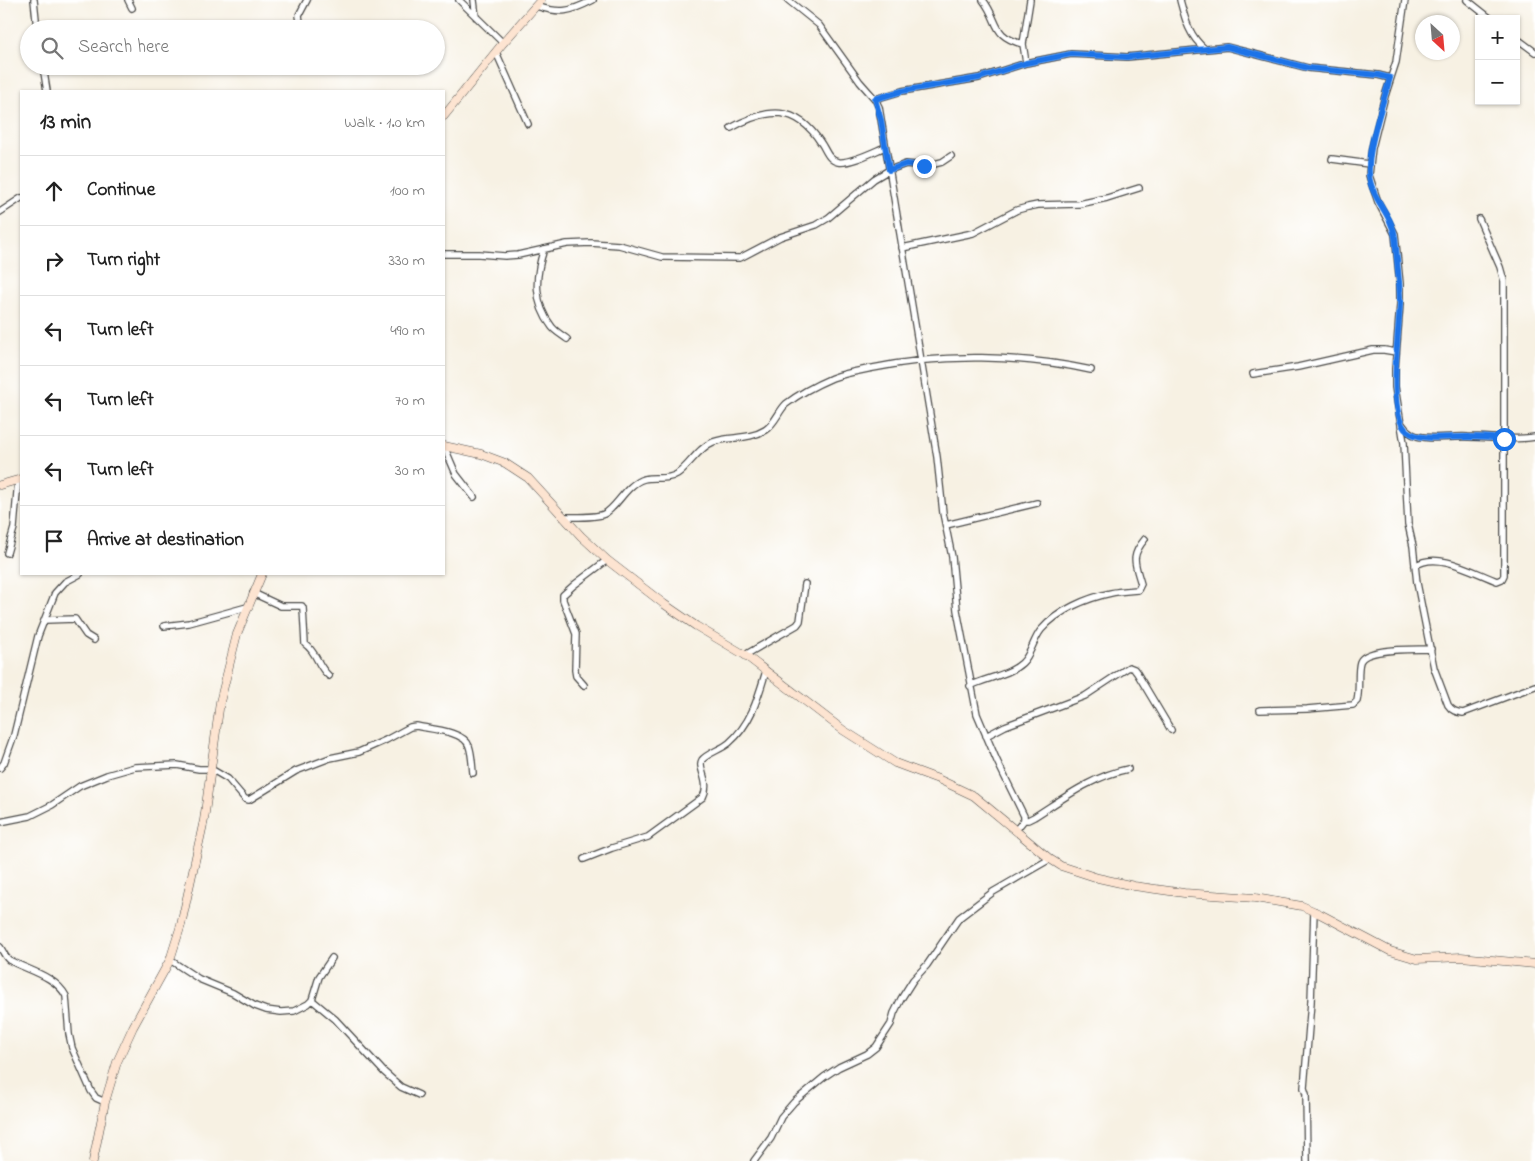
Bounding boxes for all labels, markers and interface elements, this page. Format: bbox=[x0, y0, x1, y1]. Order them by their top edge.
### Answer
north arrow bbox=[1415, 15, 1460, 60]
map controls bbox=[1475, 15, 1520, 105]
button: + bbox=[1475, 15, 1520, 60]
search box bbox=[20, 20, 445, 75]
icon: search bbox=[38, 34, 66, 62]
text: Search here bbox=[78, 34, 169, 61]
button: − bbox=[1475, 60, 1520, 105]
text: 13 min bbox=[40, 108, 91, 138]
text: Walk · 1.0 km bbox=[344, 111, 425, 135]
route end bbox=[913, 155, 936, 178]
icon: ahead bbox=[40, 177, 68, 205]
text: Continue bbox=[87, 177, 155, 204]
text: 100 m bbox=[390, 179, 425, 203]
icon: right bbox=[40, 247, 68, 275]
text: Turn right bbox=[87, 247, 160, 274]
text: 330 m bbox=[388, 249, 425, 273]
icon: left bbox=[40, 317, 68, 345]
text: Turn left bbox=[87, 317, 154, 344]
text: 490 m bbox=[390, 319, 425, 343]
icon: left bbox=[40, 387, 68, 415]
text: Turn left bbox=[87, 387, 154, 414]
text: 70 m bbox=[395, 389, 425, 413]
route start bbox=[1493, 428, 1516, 451]
icon: left bbox=[40, 457, 68, 485]
text: Turn left bbox=[87, 457, 154, 484]
text: 30 m bbox=[395, 459, 425, 483]
icon: arrive bbox=[40, 527, 68, 555]
text: Arrive at destination bbox=[87, 527, 244, 554]

